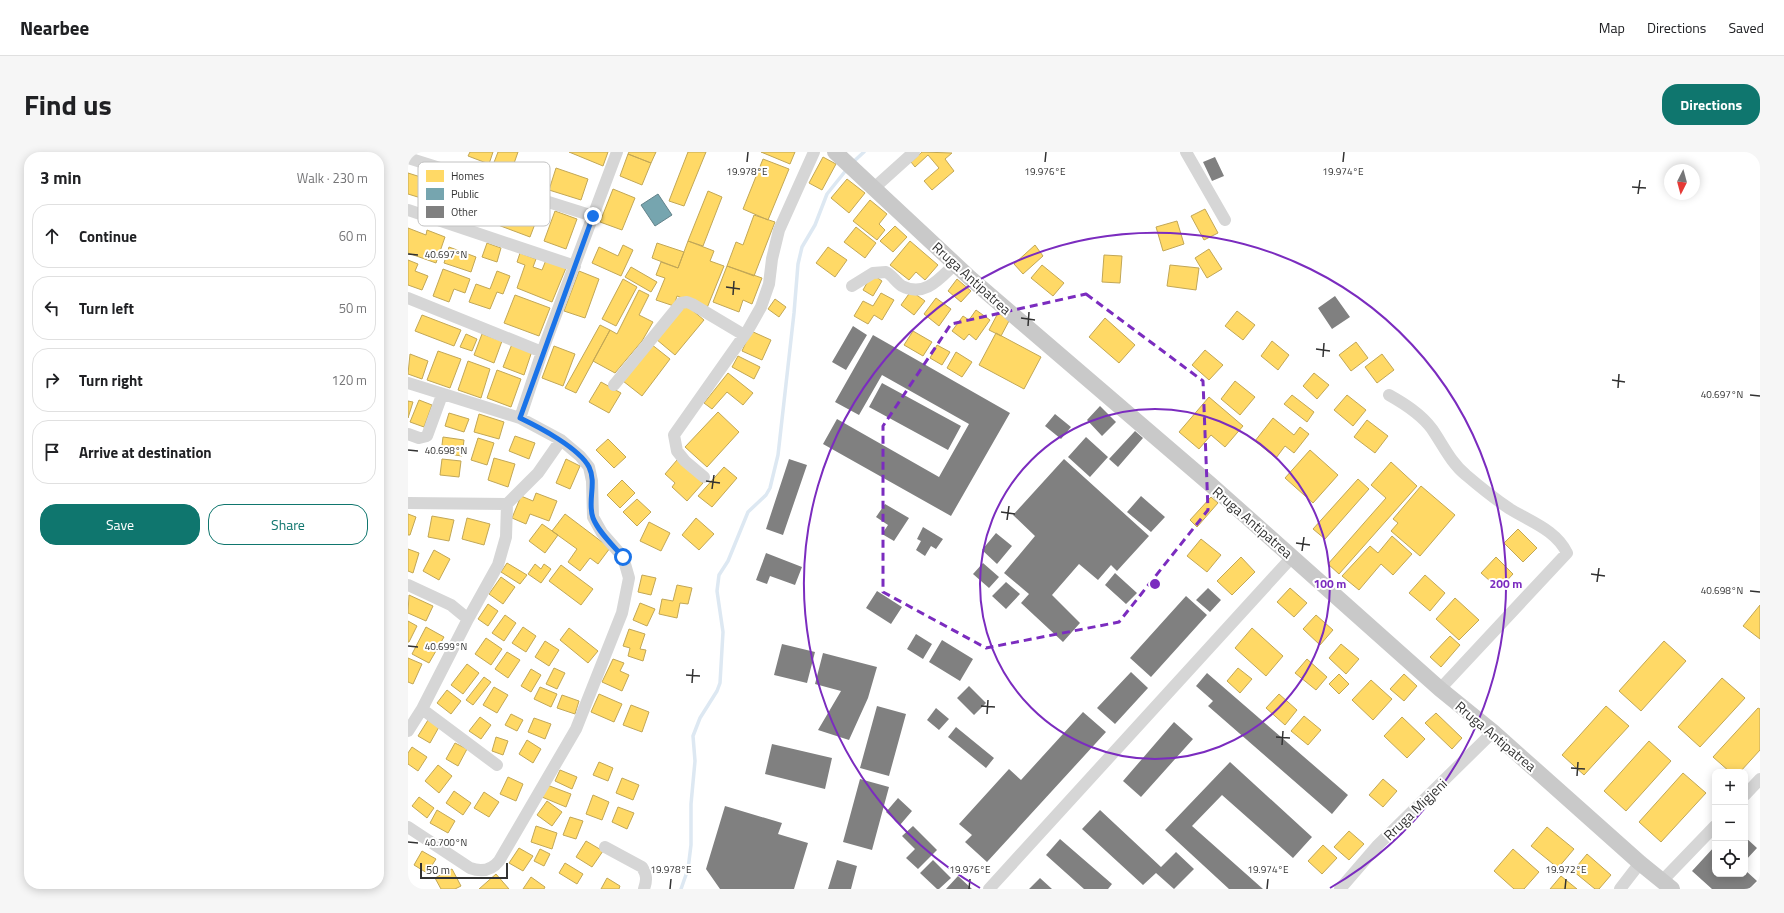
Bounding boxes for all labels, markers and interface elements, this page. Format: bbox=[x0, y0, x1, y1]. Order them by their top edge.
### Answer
text: Nearbee bbox=[20, 13, 89, 42]
text: Map bbox=[1599, 17, 1625, 38]
text: Directions bbox=[1647, 17, 1706, 38]
text: Saved bbox=[1728, 17, 1764, 38]
text: Find us bbox=[24, 83, 112, 126]
button: Directions bbox=[1662, 84, 1760, 125]
legend bbox=[418, 162, 550, 226]
text: 19.978°E bbox=[726, 164, 768, 179]
text: 19.976°E bbox=[1024, 164, 1066, 179]
text: 19.974°E bbox=[1322, 164, 1364, 179]
north arrow bbox=[1664, 164, 1700, 200]
text: 3 min bbox=[40, 165, 81, 191]
text: Walk · 230 m bbox=[297, 168, 368, 188]
text: Homes bbox=[451, 168, 484, 184]
text: Public bbox=[451, 186, 479, 202]
text: Other bbox=[451, 204, 478, 220]
route end bbox=[584, 207, 602, 225]
icon: ahead bbox=[41, 225, 63, 247]
text: Continue bbox=[79, 225, 137, 248]
text: 60 m bbox=[339, 226, 367, 246]
street label: Rruga Antipatrea bbox=[928, 237, 1016, 319]
text: 40.697°N bbox=[425, 247, 467, 262]
icon: left bbox=[41, 297, 63, 319]
text: Turn left bbox=[79, 297, 134, 320]
text: 50 m bbox=[339, 298, 367, 318]
icon: right bbox=[41, 369, 63, 391]
text: Turn right bbox=[79, 369, 143, 392]
text: 120 m bbox=[331, 370, 367, 390]
text: 40.697°N bbox=[1701, 387, 1743, 402]
icon: arrive bbox=[41, 441, 63, 463]
text: Arrive at destination bbox=[79, 441, 212, 464]
text: 40.698°N bbox=[425, 443, 467, 458]
street label: Rruga Antipatrea bbox=[1208, 481, 1298, 563]
button: Save bbox=[40, 504, 200, 545]
button: Share bbox=[208, 504, 368, 545]
route start bbox=[614, 548, 632, 566]
text: 100 m bbox=[1314, 574, 1346, 593]
text: 200 m bbox=[1490, 574, 1522, 593]
centre of rings bbox=[1148, 577, 1162, 591]
text: 40.698°N bbox=[1701, 583, 1743, 598]
text: 40.699°N bbox=[425, 639, 467, 654]
street label: Rruga Antipatrea bbox=[1451, 696, 1541, 776]
map controls bbox=[1712, 769, 1748, 877]
button: + bbox=[1712, 769, 1748, 805]
street label: Rruga Migjeni bbox=[1378, 773, 1452, 845]
button: − bbox=[1712, 805, 1748, 841]
text: 40.700°N bbox=[425, 835, 467, 850]
button: locate bbox=[1712, 841, 1748, 877]
scale bar bbox=[420, 861, 508, 880]
text: 50 m bbox=[426, 862, 450, 878]
text: 19.978°E bbox=[650, 862, 692, 877]
text: 19.976°E bbox=[949, 862, 991, 877]
text: 19.974°E bbox=[1247, 862, 1289, 877]
text: 19.972°E bbox=[1545, 862, 1587, 877]

